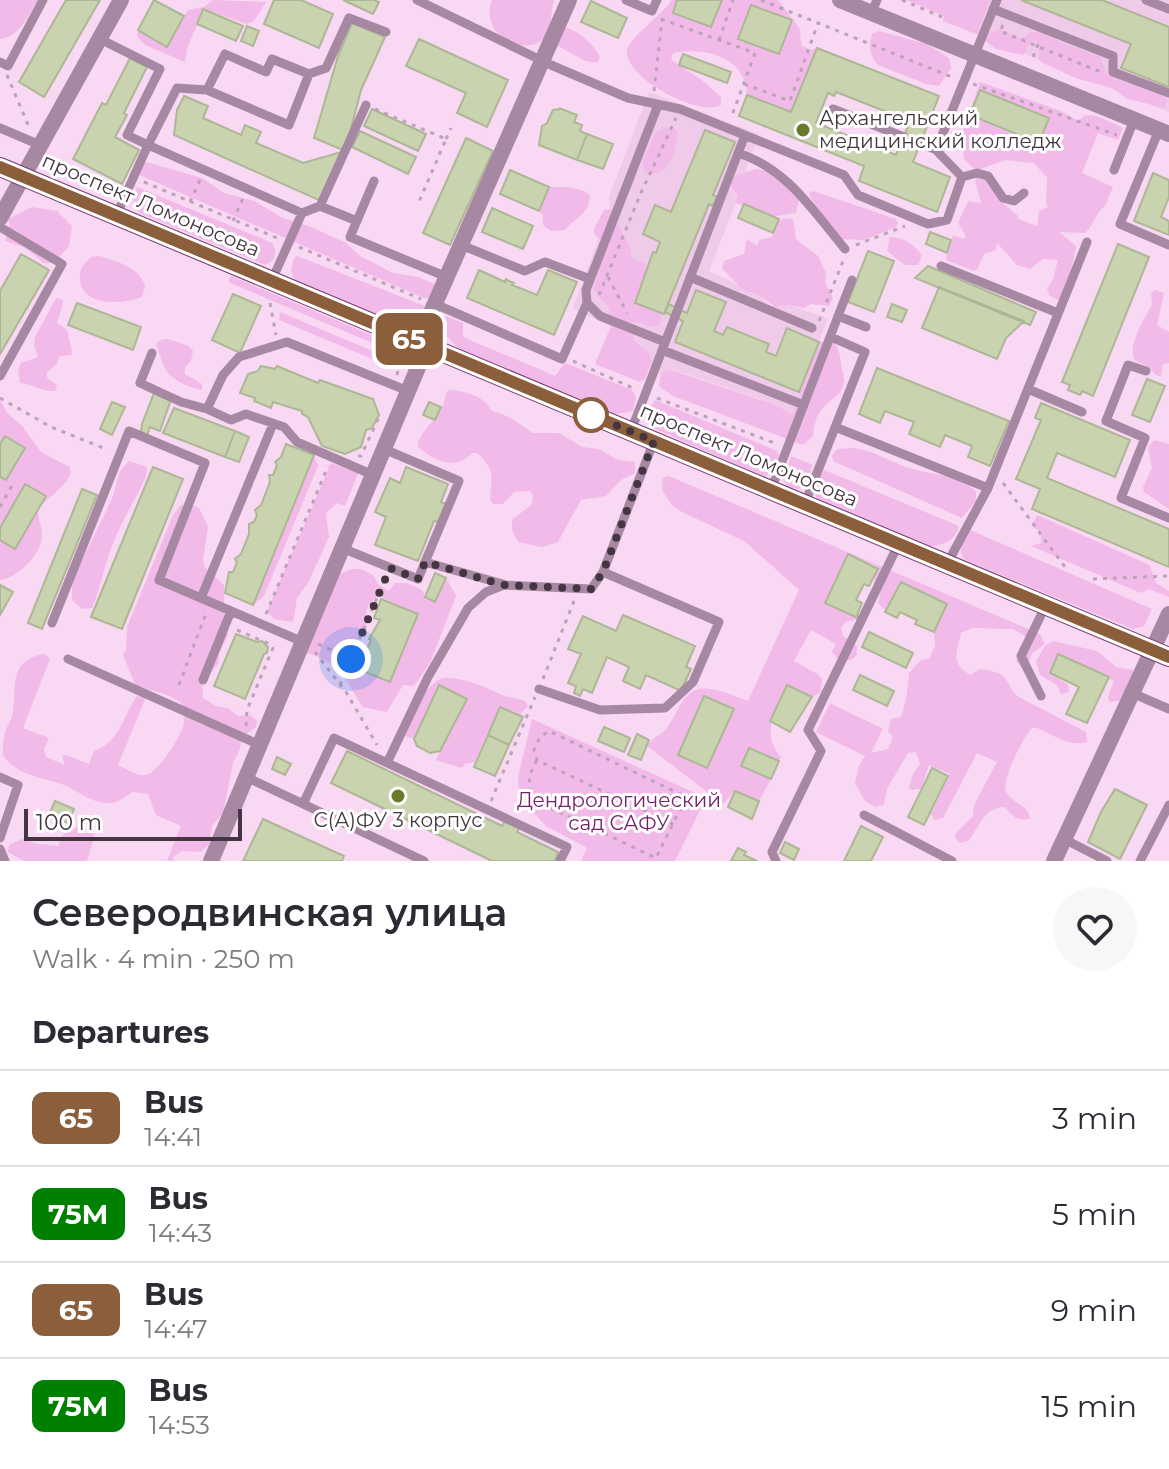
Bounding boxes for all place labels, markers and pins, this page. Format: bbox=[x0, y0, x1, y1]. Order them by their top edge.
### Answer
place label: Архангельский медицинский колледж bbox=[819, 106, 1062, 153]
marker: Архангельский медицинский колледж bbox=[794, 121, 812, 139]
unlabelled marker bbox=[574, 398, 608, 432]
marker: С(А)ФУ 3 корпус bbox=[389, 787, 407, 805]
place label: С(А)ФУ 3 корпус bbox=[314, 808, 482, 832]

